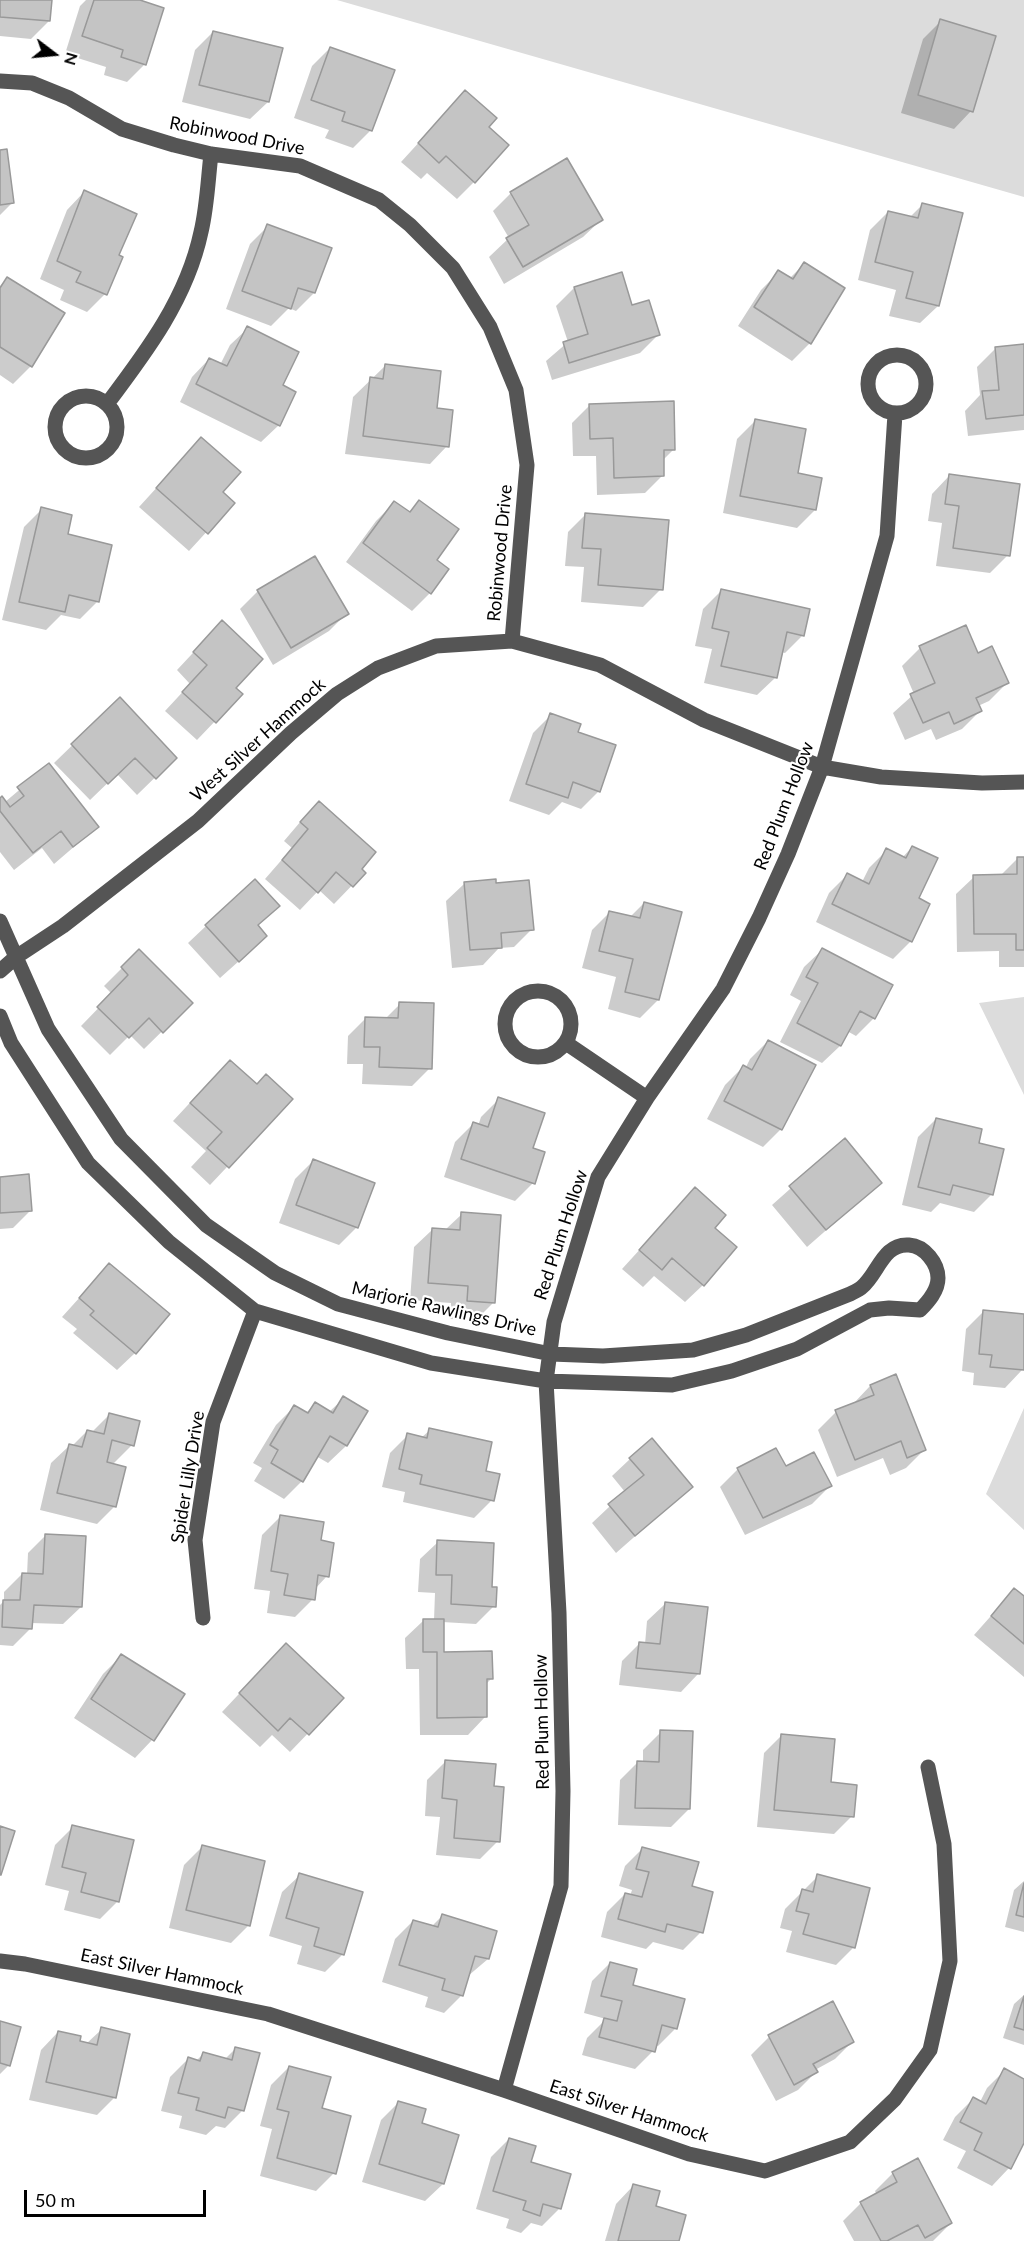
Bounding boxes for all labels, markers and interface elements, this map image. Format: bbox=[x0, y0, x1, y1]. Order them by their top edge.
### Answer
north arrow bbox=[24, 24, 84, 84]
text: N bbox=[61, 51, 83, 68]
street label: Robinwood Drive bbox=[168, 112, 306, 160]
street label: Robinwood Drive bbox=[483, 484, 517, 622]
street label: West Silver Hammock bbox=[186, 674, 330, 806]
street label: Red Plum Hollow bbox=[750, 739, 818, 873]
street label: Red Plum Hollow bbox=[530, 1167, 592, 1303]
street label: Marjorie Rawlings Drive bbox=[350, 1277, 538, 1341]
street label: Spider Lilly Drive bbox=[167, 1409, 209, 1545]
street label: Red Plum Hollow bbox=[530, 1654, 554, 1790]
street label: East Silver Hammock bbox=[79, 1944, 245, 2000]
street label: East Silver Hammock bbox=[547, 2075, 711, 2147]
scale bar bbox=[27, 2178, 208, 2216]
text: 50 m bbox=[35, 2189, 75, 2211]

